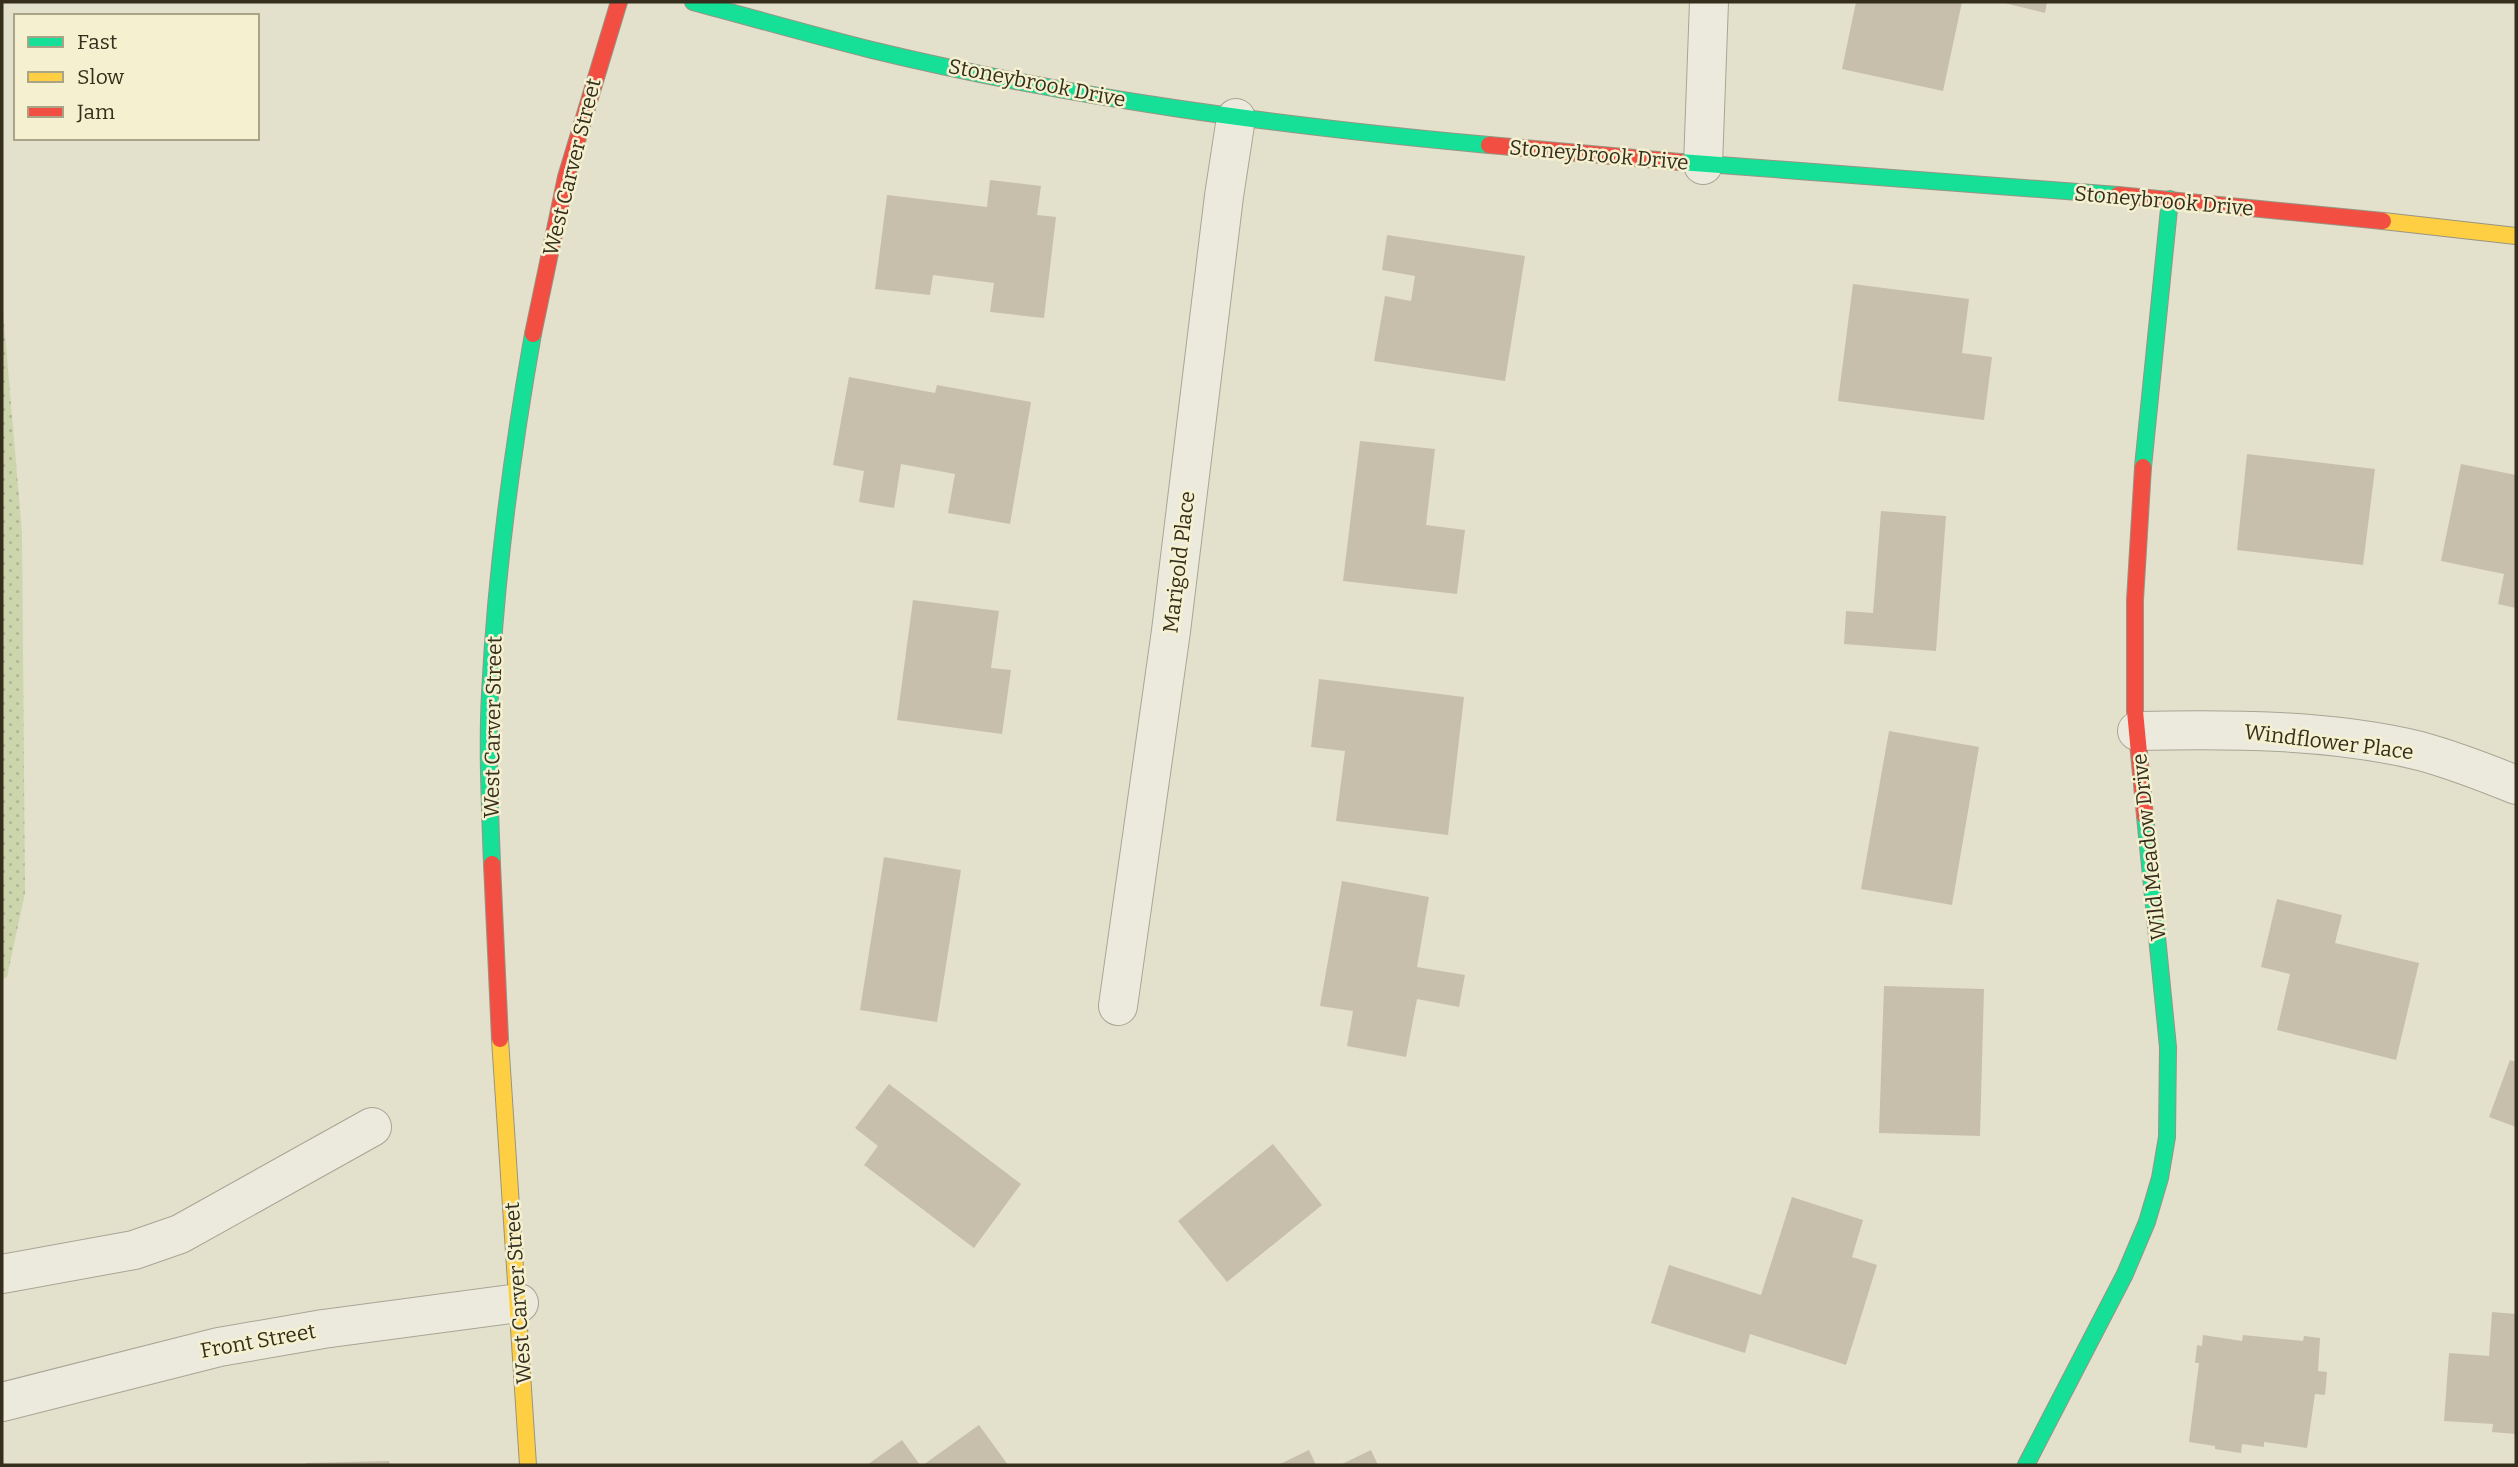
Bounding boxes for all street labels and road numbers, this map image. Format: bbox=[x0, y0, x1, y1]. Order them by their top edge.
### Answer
street label: Stoneybrook Drive bbox=[946, 53, 1128, 113]
street label: West Carver Street bbox=[537, 75, 607, 259]
street label: Stoneybrook Drive bbox=[1508, 134, 1690, 176]
street label: Stoneybrook Drive bbox=[2073, 180, 2255, 222]
street label: Marigold Place bbox=[1157, 490, 1201, 634]
street label: West Carver Street bbox=[478, 635, 508, 818]
street label: Windflower Place bbox=[2243, 719, 2415, 765]
street label: Wild Meadow Drive bbox=[2126, 752, 2172, 942]
street label: West Carver Street bbox=[499, 1201, 537, 1385]
street label: Front Street bbox=[198, 1318, 318, 1364]

